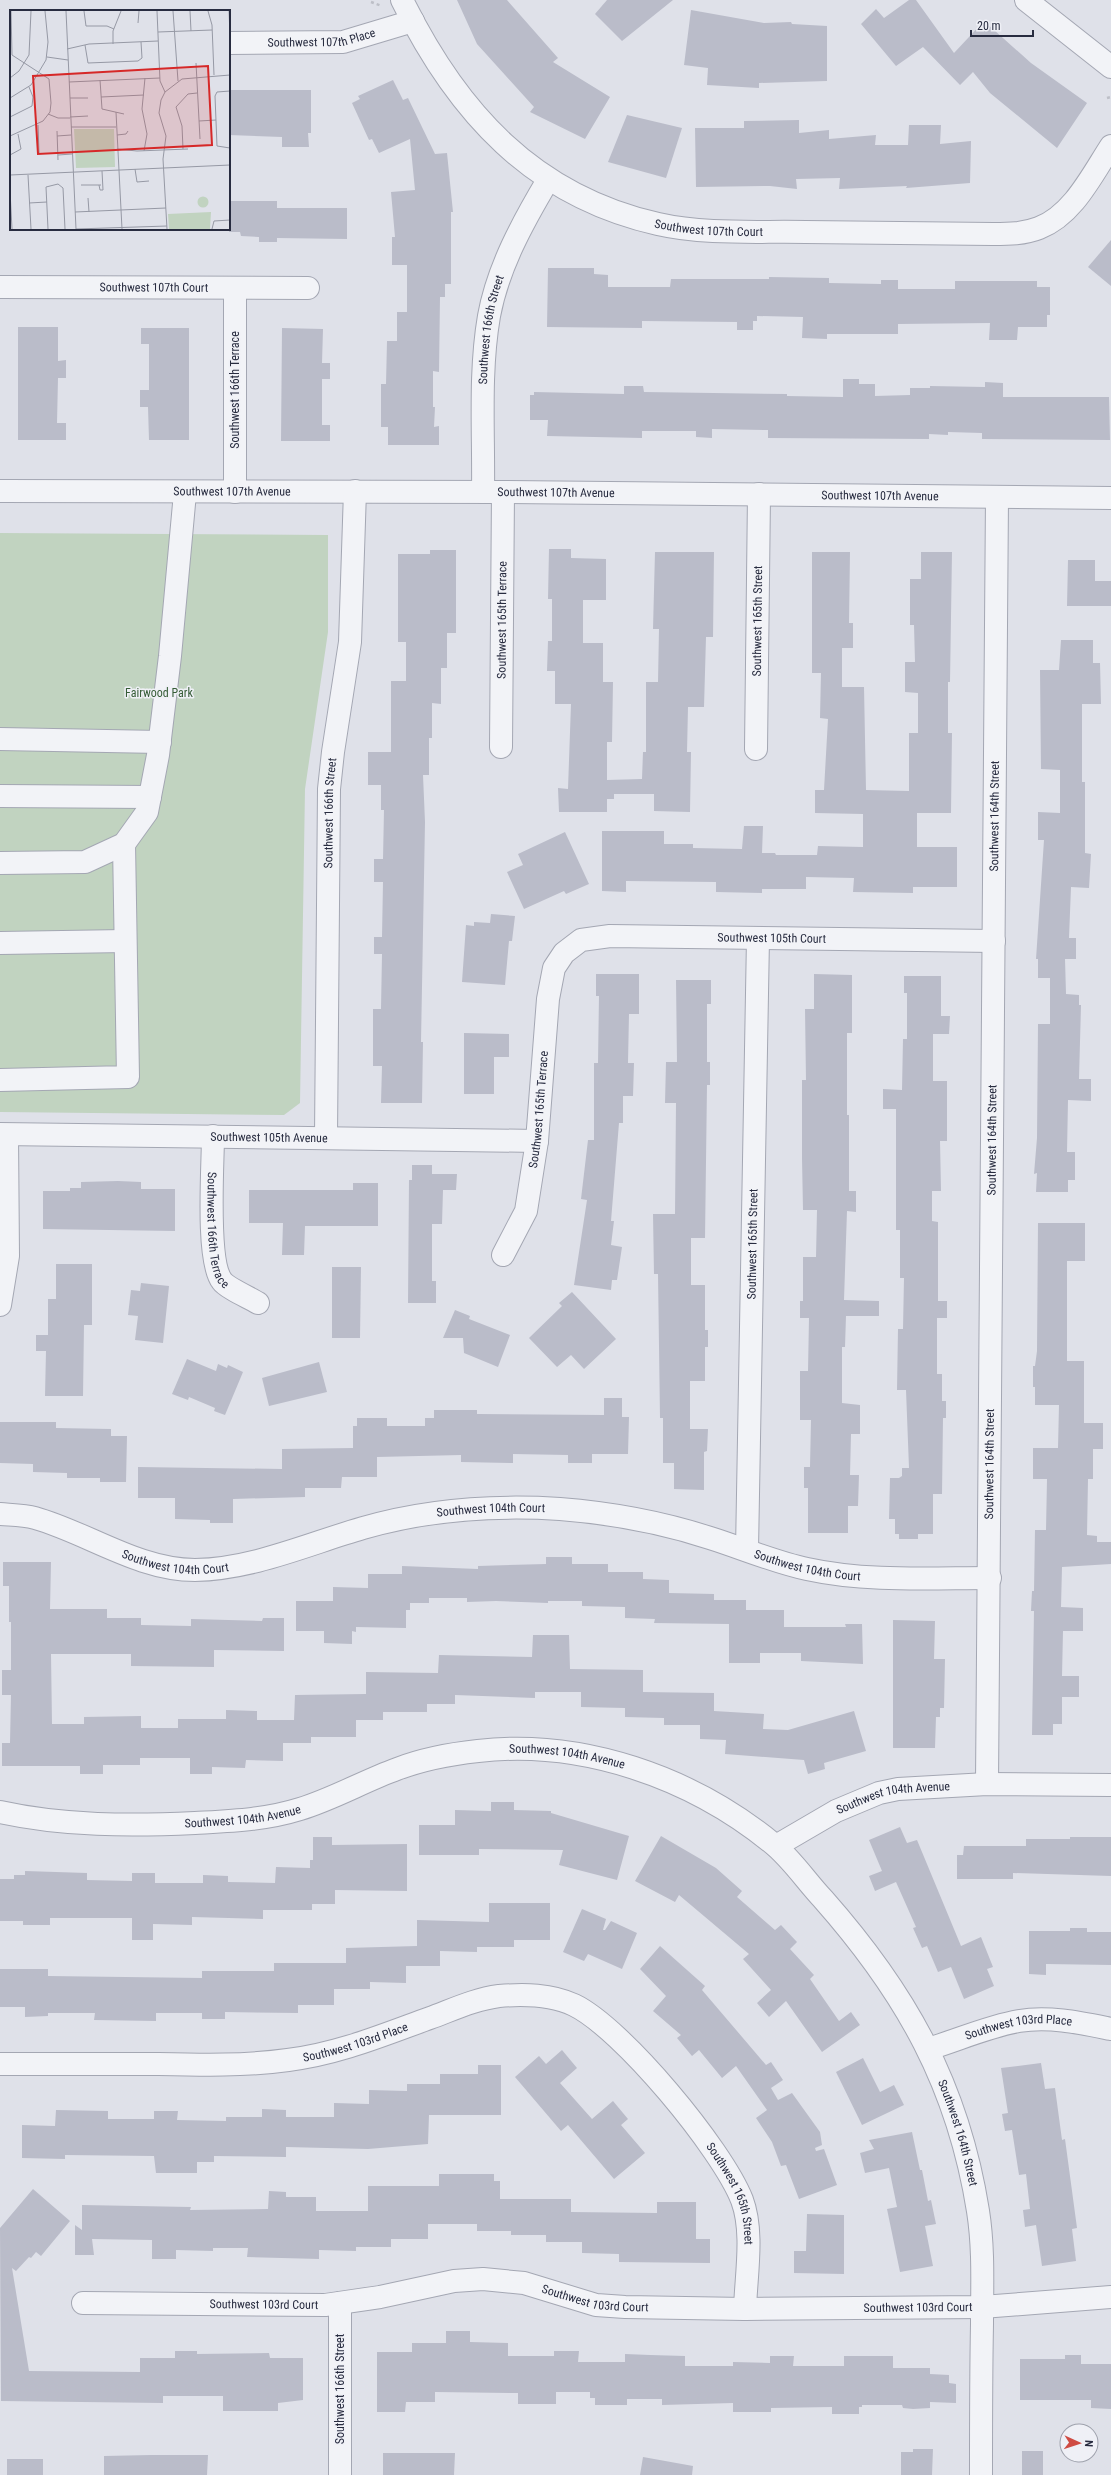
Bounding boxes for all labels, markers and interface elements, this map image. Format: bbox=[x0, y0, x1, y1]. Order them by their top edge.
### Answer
inset map bbox=[10, 10, 230, 230]
scale bar bbox=[971, 12, 1033, 38]
text: 20 m bbox=[977, 19, 1001, 33]
street label: Southwest 107th Place bbox=[267, 26, 377, 50]
street label: Southwest 107th Court bbox=[653, 216, 764, 239]
street label: Southwest 166th Street bbox=[476, 273, 507, 385]
street label: Southwest 107th Court bbox=[100, 280, 209, 295]
street label: Southwest 166th Terrace bbox=[228, 331, 242, 449]
street label: Southwest 107th Avenue bbox=[173, 484, 291, 499]
street label: Southwest 107th Avenue bbox=[497, 485, 615, 500]
street label: Southwest 107th Avenue bbox=[821, 488, 939, 503]
street label: Southwest 165th Terrace bbox=[495, 561, 509, 679]
street label: Southwest 165th Street bbox=[750, 565, 765, 676]
park label: Fairwood Park bbox=[125, 686, 193, 700]
street label: Southwest 166th Street bbox=[321, 757, 339, 868]
street label: Southwest 164th Street bbox=[987, 760, 1002, 871]
street label: Southwest 105th Court bbox=[717, 930, 827, 946]
street label: Southwest 165th Terrace bbox=[526, 1050, 551, 1169]
street label: Southwest 164th Street bbox=[985, 1084, 999, 1195]
street label: Southwest 105th Avenue bbox=[210, 1130, 328, 1145]
street label: Southwest 166th Terrace bbox=[204, 1172, 232, 1292]
street label: Southwest 165th Street bbox=[745, 1188, 761, 1300]
street label: Southwest 164th Street bbox=[982, 1408, 997, 1519]
street label: Southwest 104th Court bbox=[436, 1501, 546, 1520]
street label: Southwest 104th Court bbox=[120, 1547, 230, 1577]
street label: Southwest 104th Court bbox=[752, 1547, 862, 1584]
street label: Southwest 104th Avenue bbox=[509, 1742, 627, 1772]
street label: Southwest 104th Avenue bbox=[834, 1779, 951, 1817]
street label: Southwest 104th Avenue bbox=[184, 1802, 303, 1830]
street label: Southwest 103rd Place bbox=[963, 2012, 1073, 2043]
street label: Southwest 103rd Place bbox=[302, 2020, 410, 2065]
street label: Southwest 164th Street bbox=[935, 2078, 980, 2188]
street label: Southwest 165th Street bbox=[703, 2140, 756, 2245]
street label: Southwest 103rd Court bbox=[540, 2282, 649, 2314]
street label: Southwest 103rd Court bbox=[209, 2297, 319, 2312]
street label: Southwest 103rd Court bbox=[864, 2300, 973, 2315]
street label: Southwest 166th Street bbox=[333, 2333, 347, 2444]
north arrow bbox=[1059, 2423, 1099, 2463]
text: N bbox=[1082, 2440, 1095, 2447]

